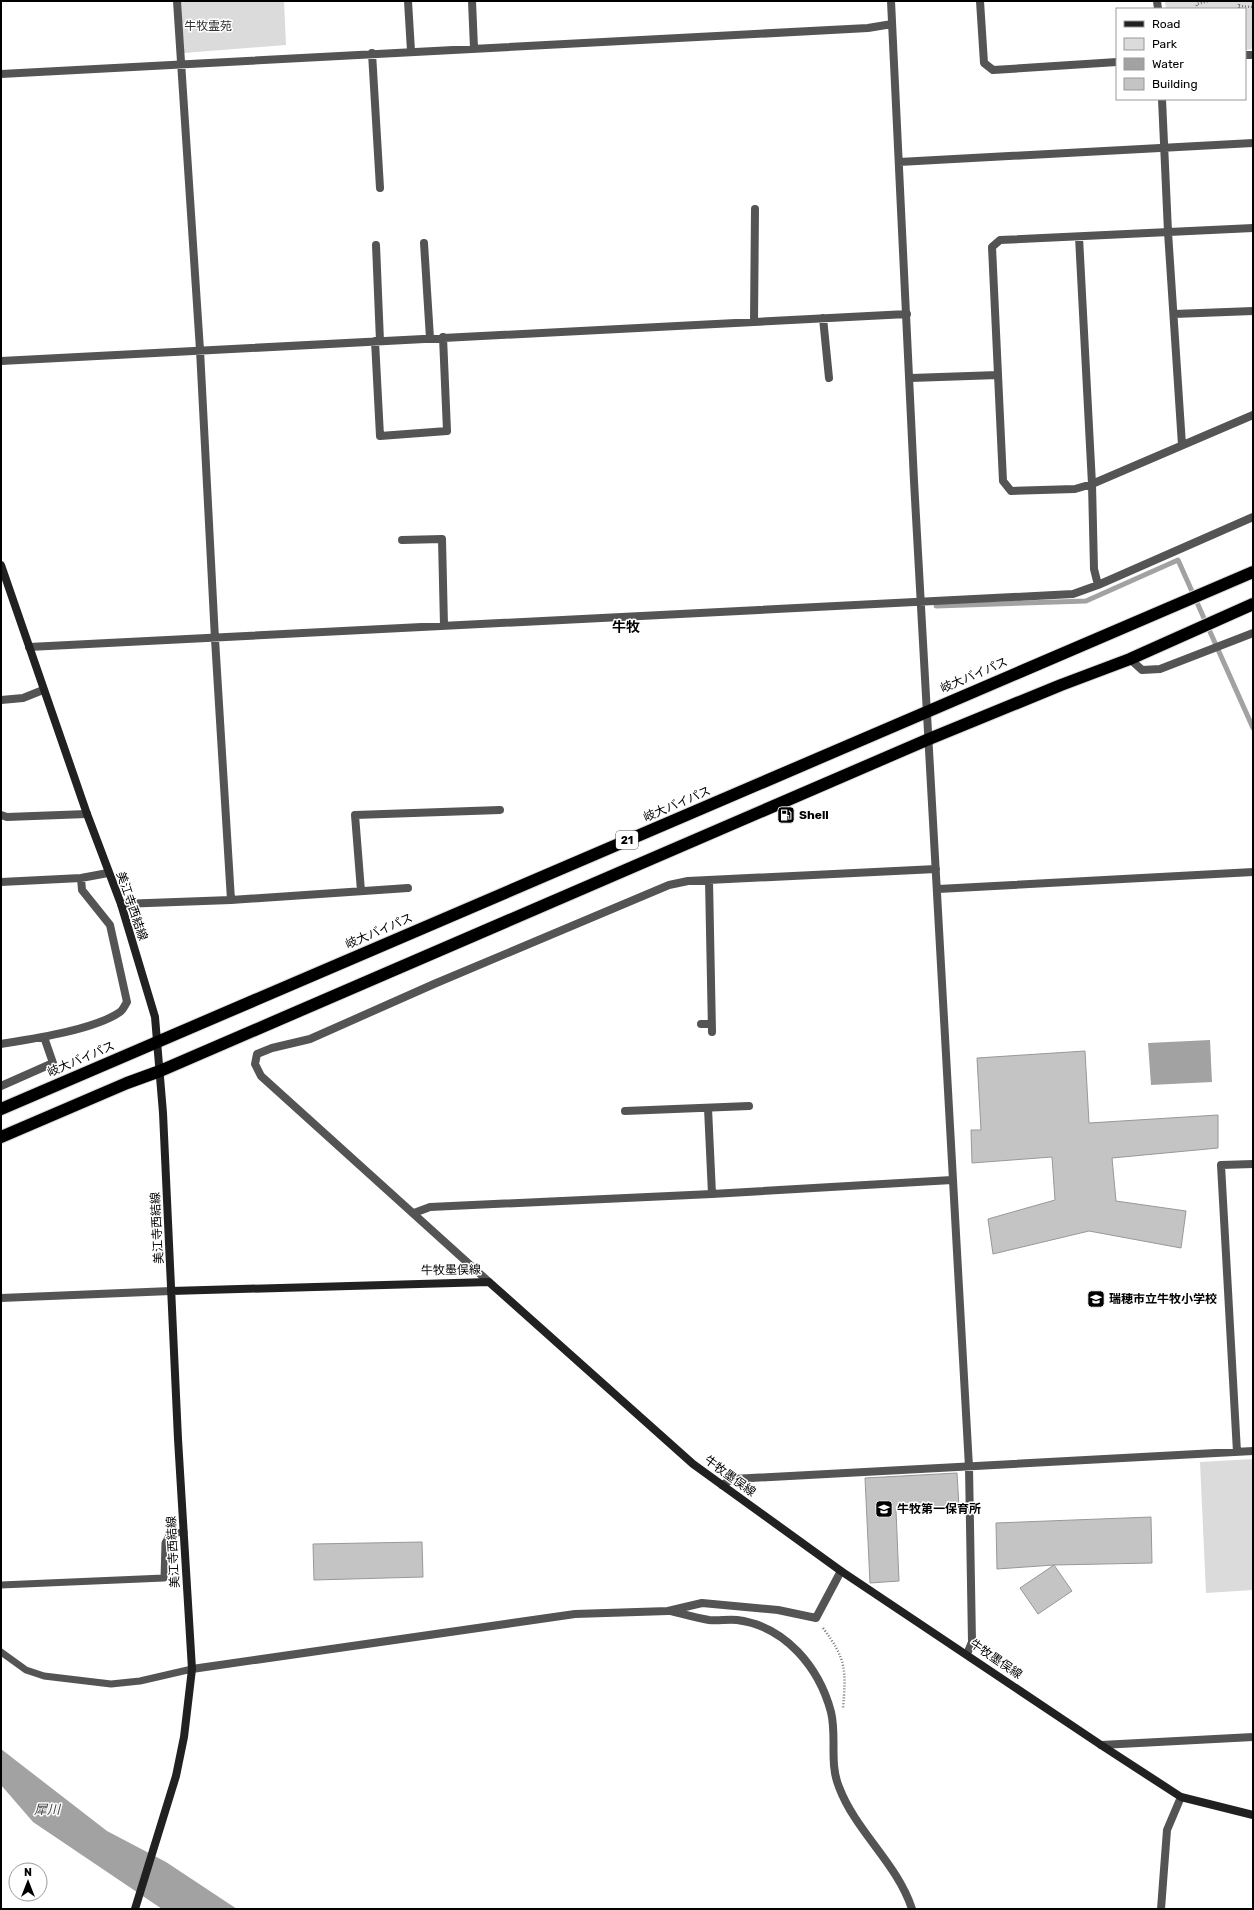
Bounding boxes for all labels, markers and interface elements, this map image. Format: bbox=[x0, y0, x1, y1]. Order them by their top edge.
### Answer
legend bbox=[1116, 8, 1246, 100]
text: Road bbox=[1152, 17, 1180, 31]
park label: 牛牧霊苑 bbox=[184, 19, 232, 33]
text: Park bbox=[1152, 37, 1178, 51]
text: Water bbox=[1152, 57, 1184, 71]
text: Building bbox=[1152, 77, 1198, 91]
district label: 牛牧 bbox=[612, 619, 640, 636]
street label: 岐大バイパス bbox=[938, 655, 1010, 695]
street label: 岐大バイパス bbox=[641, 784, 713, 824]
fuel station icon: Shell bbox=[776, 805, 796, 825]
place label: Shell bbox=[799, 808, 829, 822]
road number: 21 bbox=[616, 831, 638, 849]
street label: 美江寺西結線 bbox=[114, 870, 150, 942]
street label: 岐大バイパス bbox=[343, 911, 415, 951]
street label: 岐大バイパス bbox=[45, 1039, 117, 1079]
street label: 美江寺西結線 bbox=[148, 1192, 166, 1264]
street label: 牛牧墨俣線 bbox=[421, 1262, 481, 1278]
school or university icon: 瑞穂市立牛牧小学校 bbox=[1086, 1289, 1106, 1309]
place label: 瑞穂市立牛牧小学校 bbox=[1109, 1292, 1217, 1306]
street label: 牛牧墨俣線 bbox=[702, 1453, 758, 1499]
school or university icon: 牛牧第一保育所 bbox=[874, 1499, 894, 1519]
place label: 牛牧第一保育所 bbox=[897, 1502, 981, 1516]
street label: 美江寺西結線 bbox=[164, 1516, 182, 1588]
street label: 牛牧墨俣線 bbox=[967, 1636, 1025, 1682]
water label: 犀川 bbox=[34, 1802, 62, 1817]
north arrow bbox=[8, 1862, 48, 1902]
text: N bbox=[24, 1866, 32, 1879]

